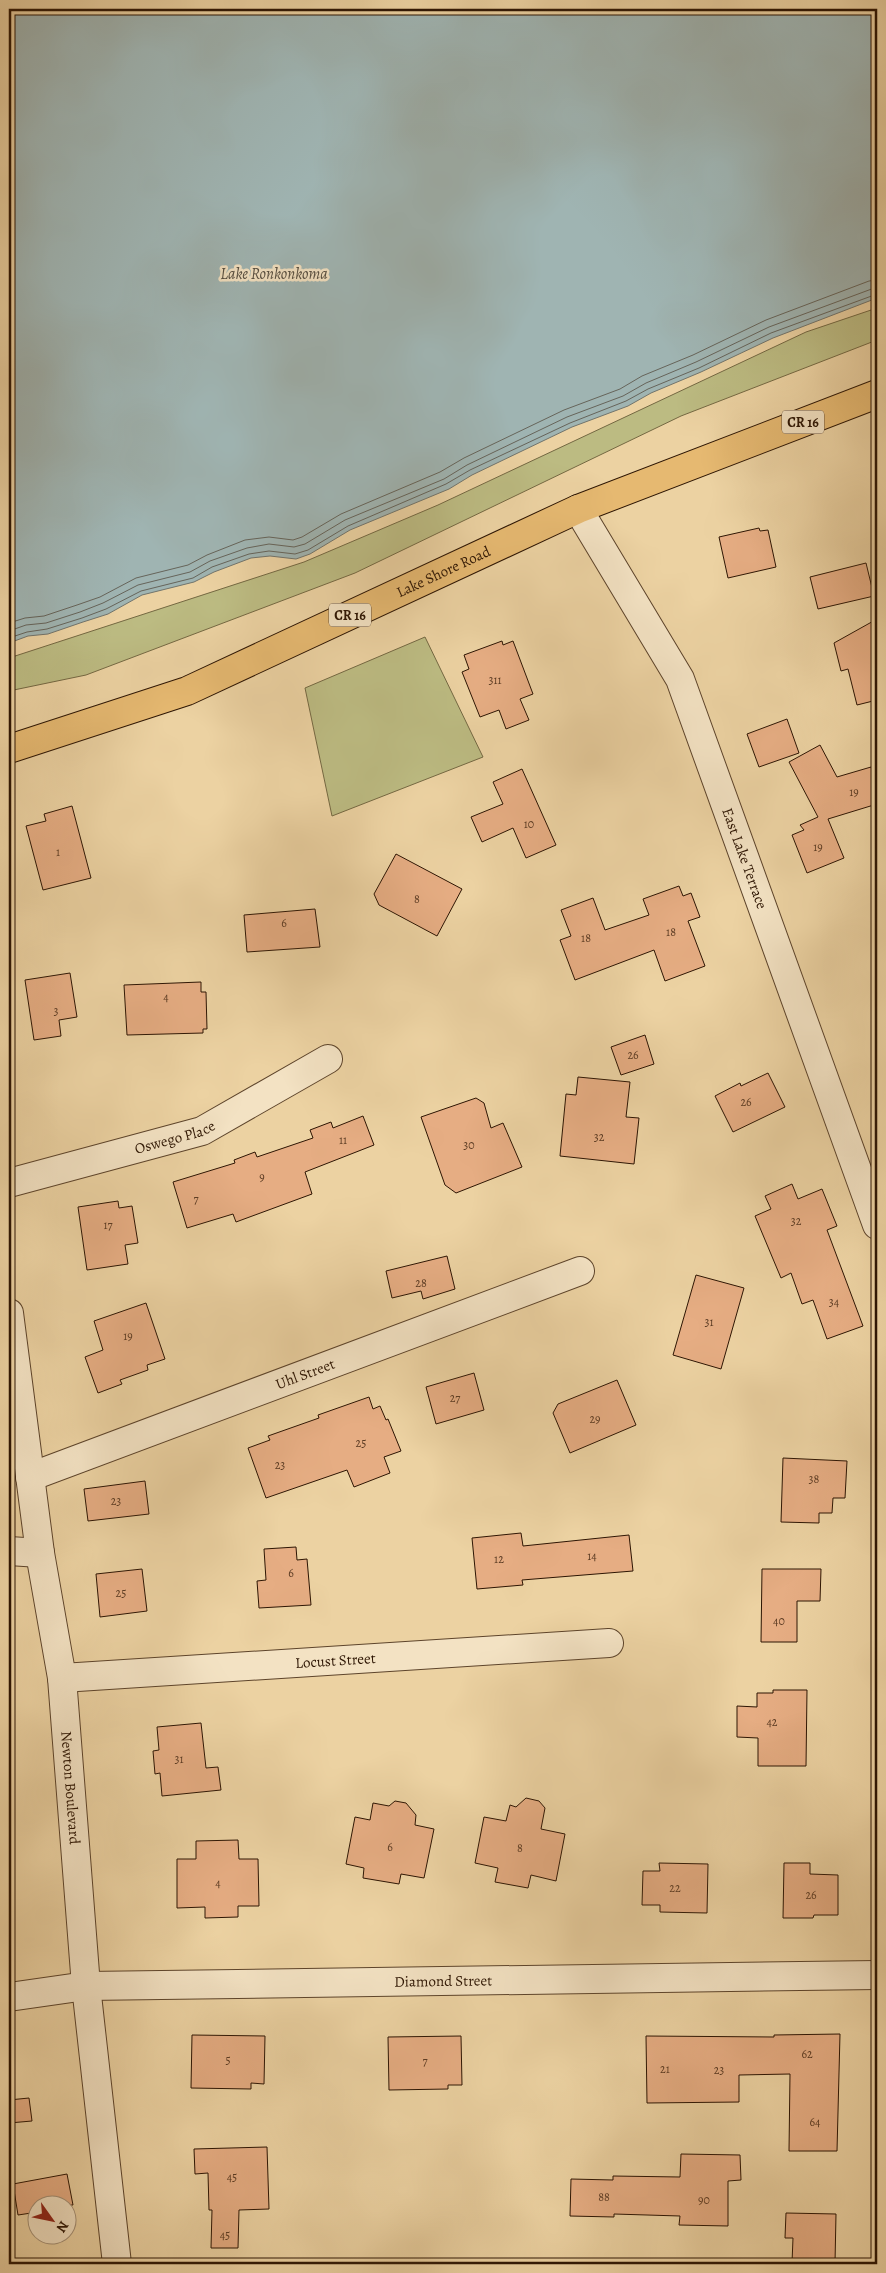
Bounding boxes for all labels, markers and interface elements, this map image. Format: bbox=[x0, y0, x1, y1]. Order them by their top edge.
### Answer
water label: Lake Ronkonkoma bbox=[220, 263, 328, 285]
road number: CR 16 bbox=[782, 411, 824, 434]
street label: Lake Shore Road bbox=[393, 541, 494, 602]
road number: CR 16 bbox=[329, 604, 371, 626]
house number: 311 bbox=[488, 672, 502, 688]
house number: 19 bbox=[849, 784, 859, 800]
street label: East Lake Terrace bbox=[717, 805, 772, 912]
house number: 10 bbox=[524, 816, 534, 832]
house number: 19 bbox=[813, 839, 823, 855]
house number: 1 bbox=[56, 844, 60, 860]
house number: 8 bbox=[414, 891, 420, 907]
house number: 6 bbox=[281, 915, 287, 931]
house number: 18 bbox=[666, 924, 676, 940]
house number: 18 bbox=[581, 930, 591, 946]
house number: 4 bbox=[163, 989, 169, 1005]
house number: 3 bbox=[54, 1003, 59, 1019]
house number: 26 bbox=[627, 1047, 639, 1063]
house number: 26 bbox=[740, 1094, 752, 1110]
street label: Oswego Place bbox=[132, 1115, 219, 1159]
house number: 32 bbox=[594, 1129, 605, 1145]
house number: 11 bbox=[339, 1132, 347, 1148]
house number: 30 bbox=[463, 1137, 475, 1153]
house number: 9 bbox=[259, 1169, 265, 1185]
house number: 7 bbox=[193, 1191, 199, 1207]
house number: 32 bbox=[791, 1213, 802, 1229]
house number: 17 bbox=[103, 1217, 114, 1233]
house number: 28 bbox=[415, 1275, 427, 1291]
house number: 34 bbox=[829, 1294, 840, 1310]
house number: 31 bbox=[704, 1314, 714, 1330]
house number: 19 bbox=[123, 1328, 133, 1344]
street label: Uhl Street bbox=[273, 1354, 338, 1394]
house number: 27 bbox=[450, 1390, 461, 1406]
house number: 29 bbox=[589, 1411, 601, 1427]
house number: 25 bbox=[356, 1435, 366, 1451]
house number: 23 bbox=[275, 1457, 285, 1473]
house number: 38 bbox=[809, 1471, 820, 1487]
house number: 23 bbox=[111, 1493, 121, 1509]
house number: 14 bbox=[587, 1548, 597, 1564]
house number: 12 bbox=[494, 1551, 504, 1567]
house number: 6 bbox=[288, 1565, 294, 1581]
house number: 25 bbox=[116, 1585, 126, 1601]
house number: 40 bbox=[773, 1613, 785, 1629]
street label: Locust Street bbox=[295, 1648, 376, 1673]
house number: 42 bbox=[766, 1714, 778, 1730]
street label: Newton Boulevard bbox=[56, 1730, 85, 1846]
house number: 31 bbox=[174, 1751, 184, 1767]
house number: 6 bbox=[387, 1839, 393, 1855]
house number: 8 bbox=[517, 1840, 523, 1856]
house number: 4 bbox=[215, 1875, 221, 1891]
house number: 22 bbox=[669, 1880, 681, 1896]
house number: 26 bbox=[805, 1887, 817, 1903]
street label: Diamond Street bbox=[394, 1970, 492, 1992]
house number: 62 bbox=[801, 2046, 813, 2062]
house number: 5 bbox=[225, 2052, 231, 2068]
house number: 7 bbox=[422, 2053, 428, 2069]
house number: 21 bbox=[660, 2061, 670, 2077]
house number: 23 bbox=[714, 2062, 724, 2078]
house number: 64 bbox=[810, 2114, 821, 2130]
house number: 45 bbox=[227, 2169, 237, 2185]
house number: 88 bbox=[598, 2189, 610, 2205]
house number: 90 bbox=[698, 2192, 710, 2208]
north arrow bbox=[28, 2196, 78, 2246]
text: N bbox=[52, 2217, 73, 2236]
house number: 45 bbox=[220, 2227, 230, 2243]

